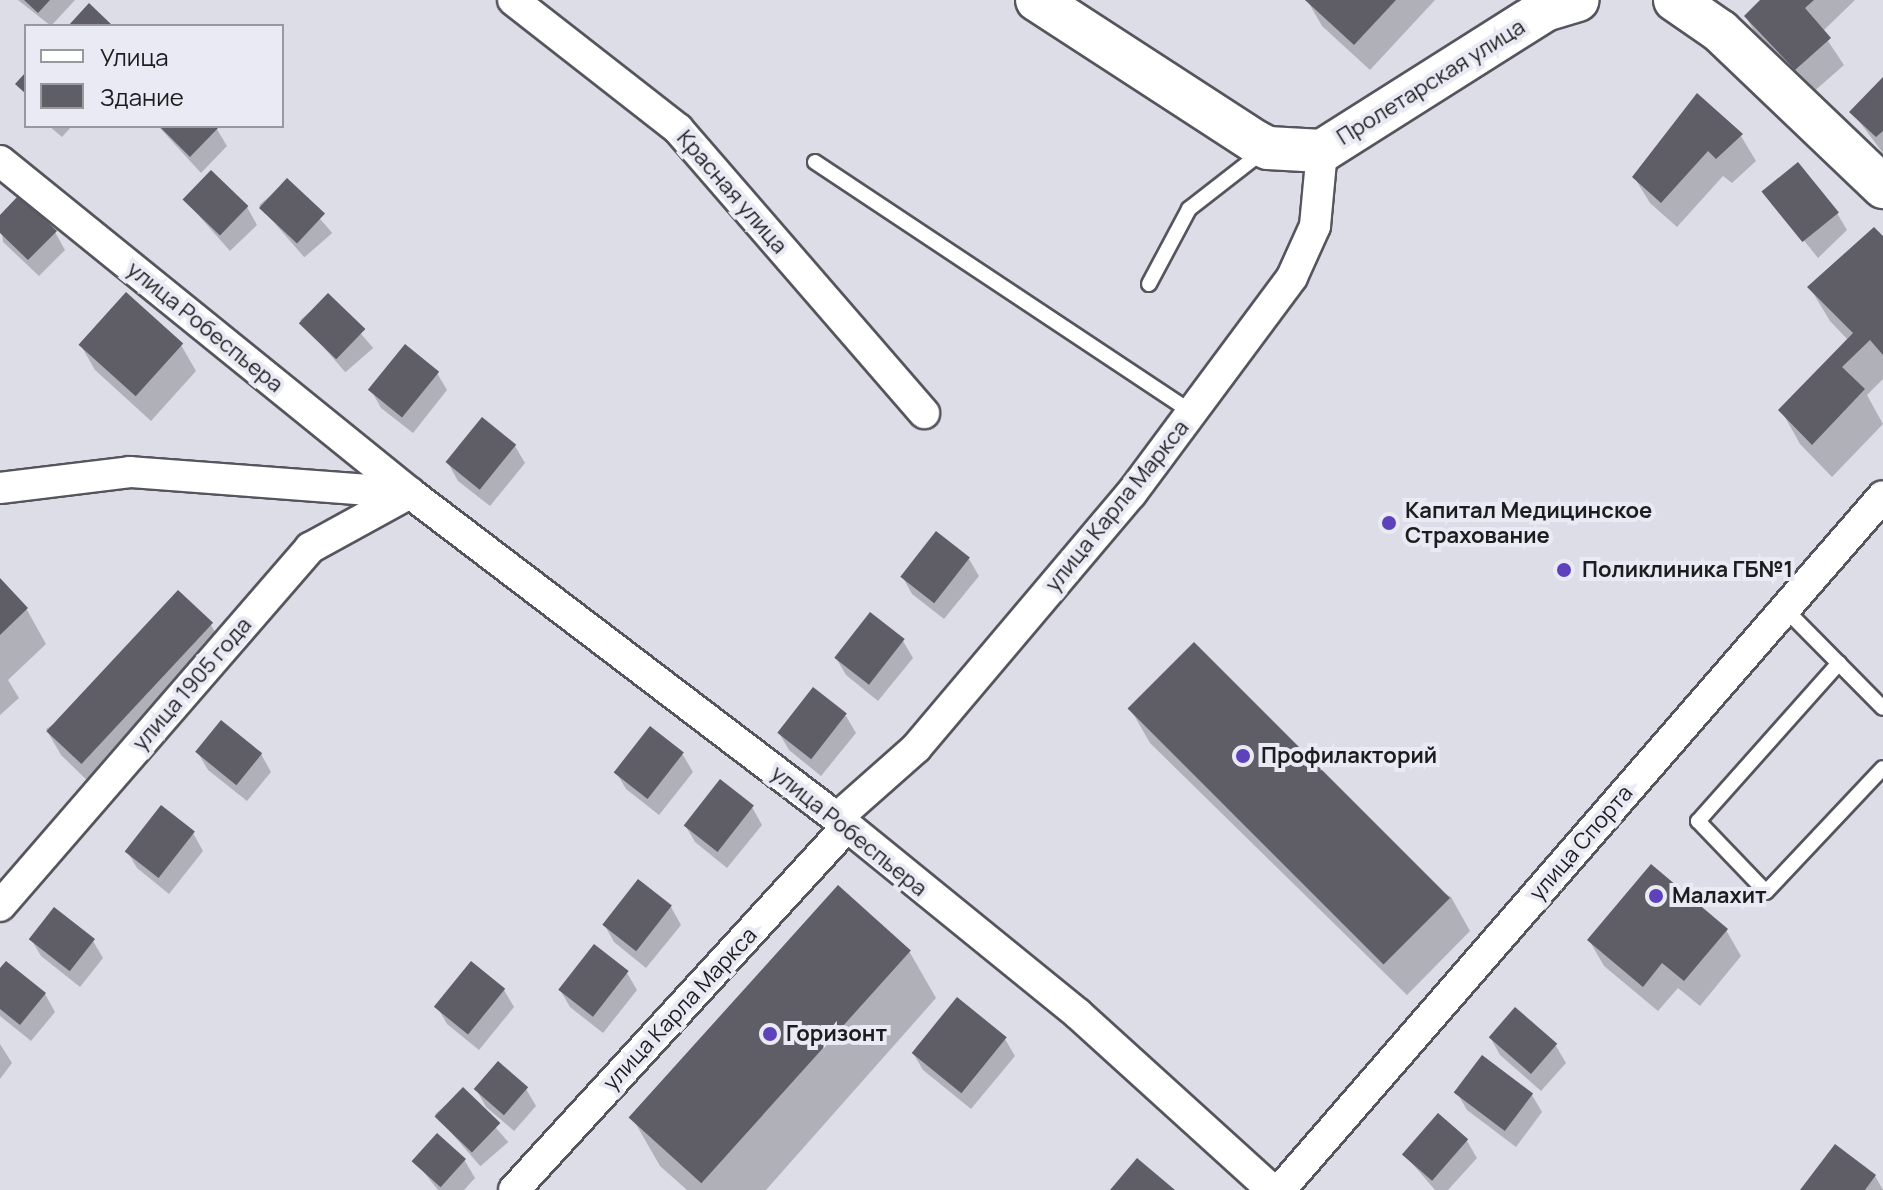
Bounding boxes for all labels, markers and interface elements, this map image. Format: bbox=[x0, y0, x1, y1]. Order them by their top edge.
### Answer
street label: Пролетарская улица bbox=[1332, 13, 1530, 151]
legend bbox=[24, 24, 284, 128]
text: Улица bbox=[100, 40, 169, 73]
text: Здание bbox=[100, 80, 184, 113]
street label: Красная улица bbox=[671, 125, 793, 259]
street label: улица Робеспьера bbox=[122, 256, 288, 398]
street label: улица Карла Маркса bbox=[1040, 415, 1194, 597]
place label: Капитал Медицинское Страхование bbox=[1405, 497, 1652, 548]
marker: Капитал Медицинское Страхование bbox=[1380, 514, 1398, 532]
place label: Поликлиника ГБ№1 bbox=[1582, 557, 1793, 583]
marker: Поликлиника ГБ№1 bbox=[1553, 559, 1575, 581]
street label: улица 1905 года bbox=[127, 612, 257, 756]
place label: Профилакторий bbox=[1261, 743, 1437, 769]
marker: Профилакторий bbox=[1232, 745, 1254, 767]
street label: улица Робеспьера bbox=[766, 760, 932, 902]
street label: улица Спорта bbox=[1524, 780, 1638, 906]
place label: Малахит bbox=[1672, 883, 1767, 909]
marker: Малахит bbox=[1647, 887, 1665, 905]
street label: улица Карла Маркса bbox=[598, 922, 762, 1096]
place label: Горизонт bbox=[786, 1021, 887, 1047]
marker: Горизонт bbox=[761, 1025, 779, 1043]

